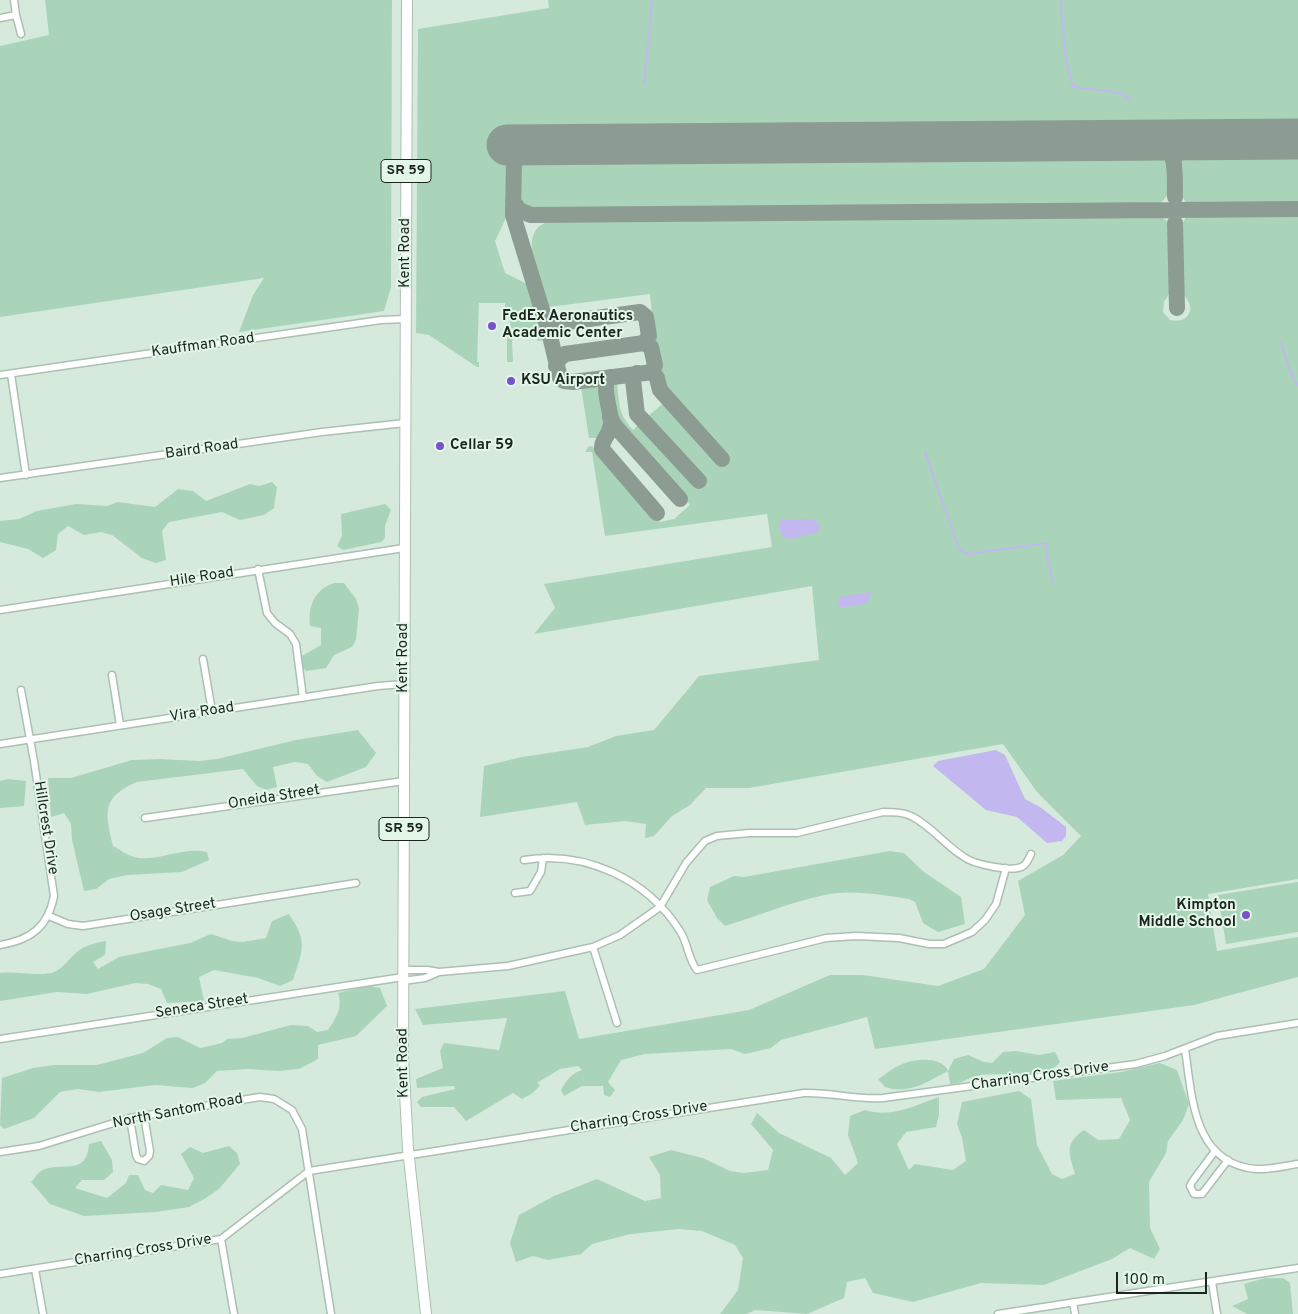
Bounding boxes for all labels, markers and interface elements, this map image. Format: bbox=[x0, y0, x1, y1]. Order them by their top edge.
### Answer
road number: SR 59 bbox=[381, 160, 431, 182]
street label: Kent Road bbox=[397, 218, 415, 288]
place label: FedEx Aeronautics Academic Center bbox=[502, 308, 633, 343]
marker: FedEx Aeronautics Academic Center bbox=[486, 320, 498, 332]
street label: Kauffman Road bbox=[150, 330, 256, 362]
place label: KSU Airport bbox=[521, 372, 605, 390]
marker: KSU Airport bbox=[505, 375, 517, 387]
street label: Baird Road bbox=[164, 436, 240, 464]
place label: Cellar 59 bbox=[450, 437, 513, 455]
marker: Cellar 59 bbox=[434, 440, 446, 452]
street label: Hile Road bbox=[169, 564, 235, 592]
street label: Kent Road bbox=[395, 623, 413, 693]
street label: Vira Road bbox=[168, 699, 236, 727]
street label: Hillcrest Drive bbox=[29, 780, 61, 876]
street label: Oneida Street bbox=[227, 782, 321, 814]
road number: SR 59 bbox=[379, 818, 429, 841]
street label: Osage Street bbox=[129, 895, 217, 927]
place label: Kimpton Middle School bbox=[1138, 897, 1236, 932]
marker: Kimpton Middle School bbox=[1240, 909, 1252, 921]
street label: Seneca Street bbox=[154, 991, 250, 1023]
street label: Kent Road bbox=[394, 1028, 414, 1098]
street label: Charring Cross Drive bbox=[970, 1058, 1110, 1096]
street label: North Santom Road bbox=[111, 1091, 245, 1133]
street label: Charring Cross Drive bbox=[569, 1098, 709, 1138]
street label: Charring Cross Drive bbox=[73, 1231, 213, 1271]
scale bar bbox=[1118, 1262, 1209, 1294]
text: 100 m bbox=[1124, 1271, 1165, 1290]

